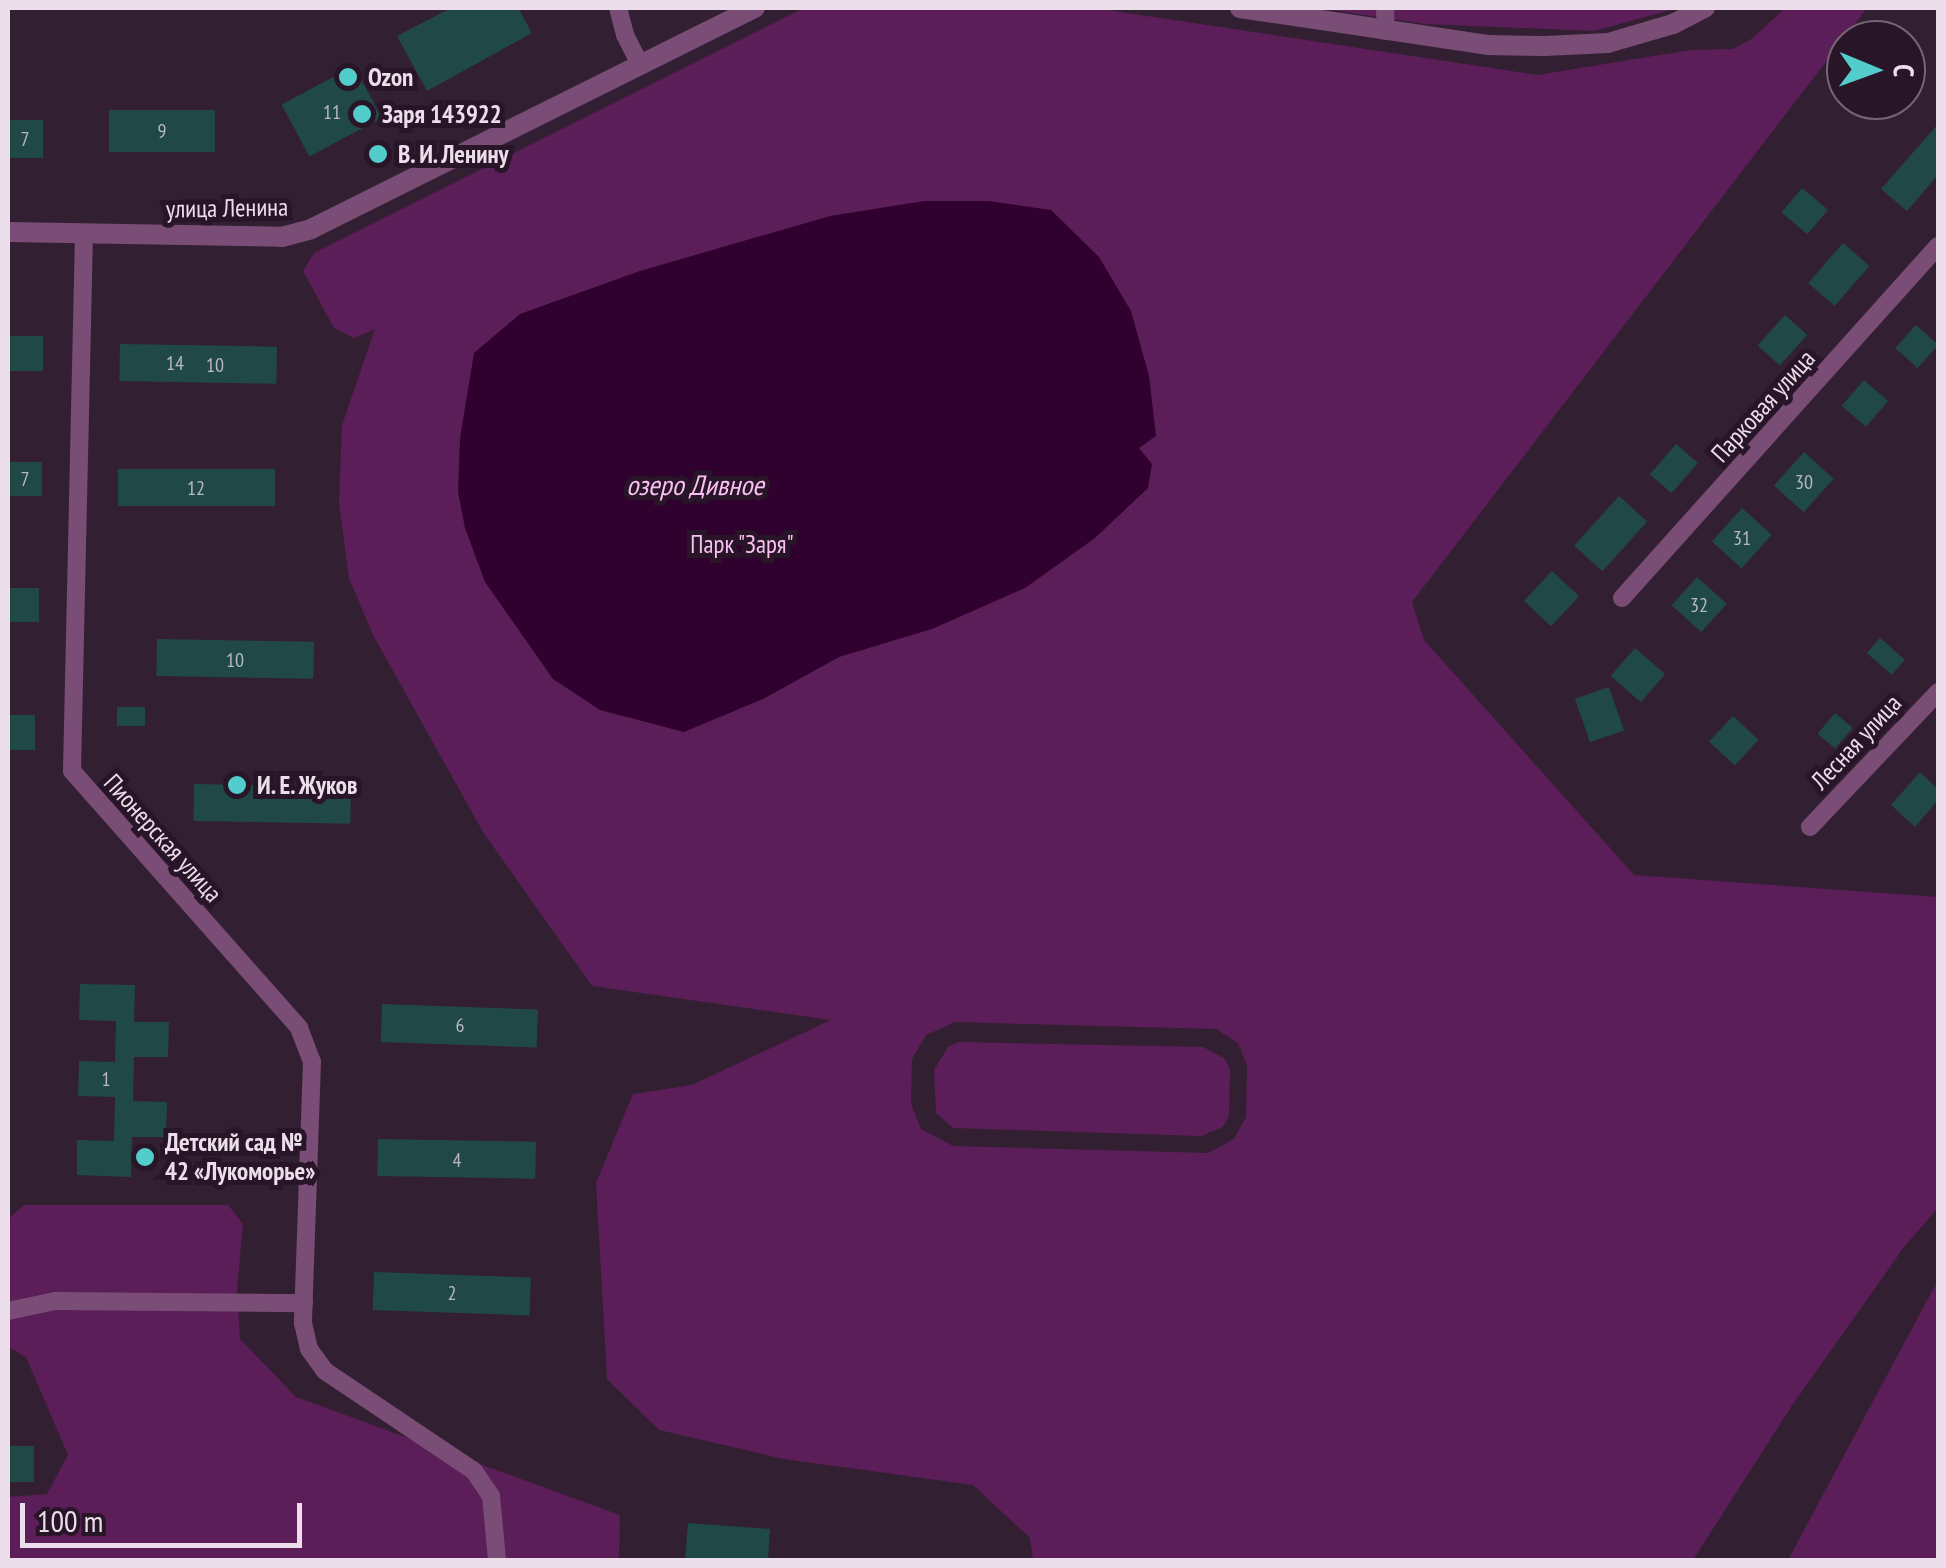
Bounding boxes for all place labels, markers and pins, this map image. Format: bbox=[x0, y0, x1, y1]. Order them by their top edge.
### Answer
place label: Ozon bbox=[368, 62, 413, 92]
marker: Ozon bbox=[337, 66, 359, 88]
place label: Заря 143922 bbox=[382, 99, 502, 129]
marker: Заря 143922 bbox=[351, 103, 373, 125]
place label: В. И. Ленину bbox=[398, 139, 512, 169]
marker: В. И. Ленину bbox=[367, 143, 389, 165]
place label: И. Е. Жуков bbox=[257, 770, 361, 800]
marker: И. Е. Жуков bbox=[226, 774, 248, 796]
place label: Детский сад № 42 «Лукоморье» bbox=[165, 1128, 315, 1187]
marker: Детский сад № 42 «Лукоморье» bbox=[134, 1146, 156, 1168]

